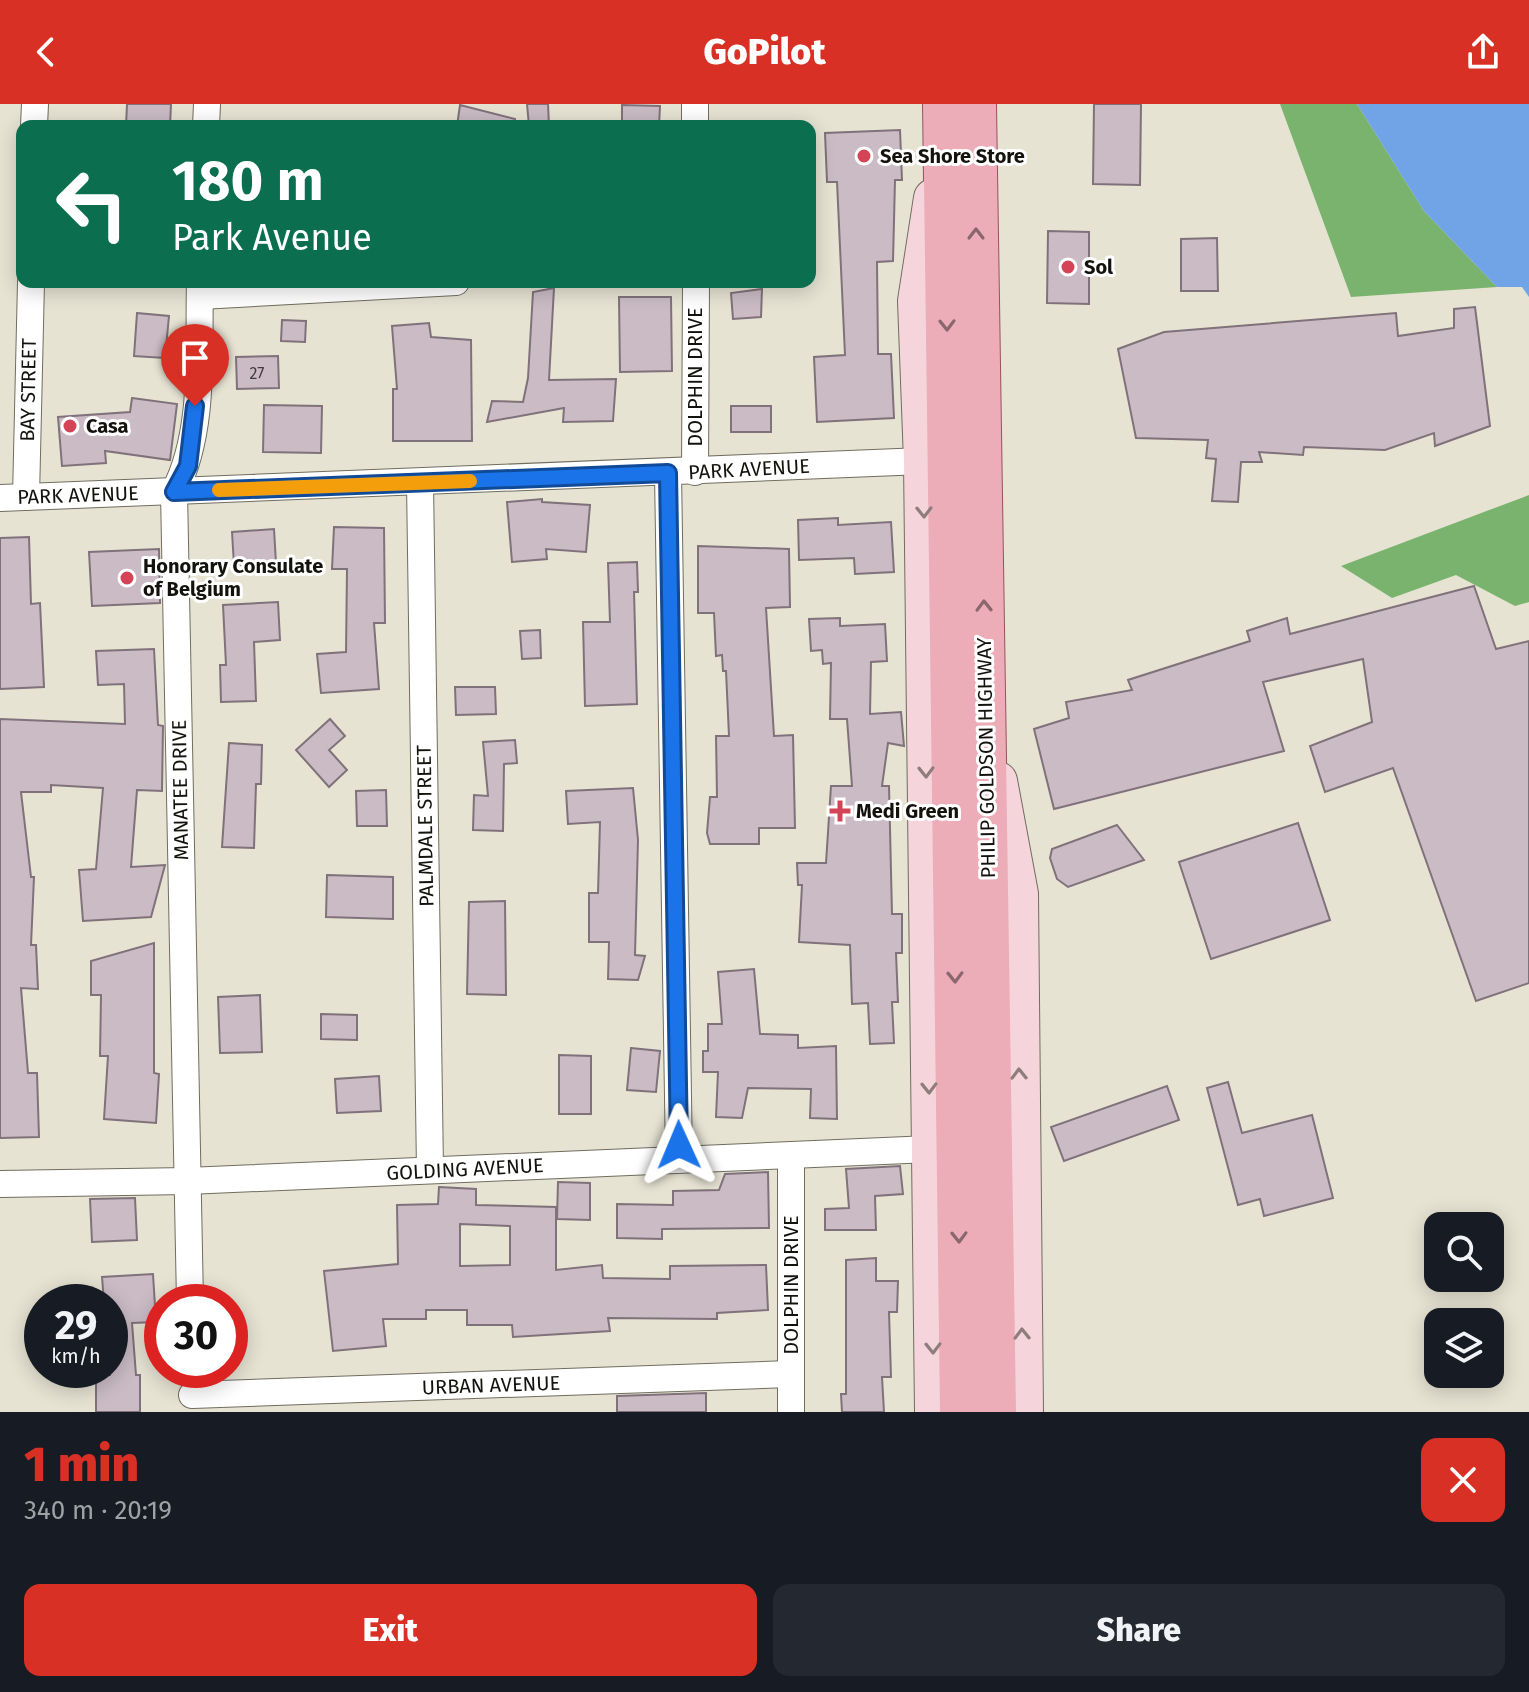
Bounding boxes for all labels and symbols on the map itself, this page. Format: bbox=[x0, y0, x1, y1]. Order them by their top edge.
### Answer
place label: Sea Shore Store bbox=[880, 144, 1025, 168]
marker: Sea Shore Store bbox=[855, 147, 873, 165]
one-way arrow bbox=[967, 227, 985, 240]
place label: Sol bbox=[1084, 255, 1113, 279]
marker: Sol bbox=[1059, 258, 1077, 276]
street label: DOLPHIN DRIVE bbox=[683, 307, 707, 447]
one-way arrow bbox=[938, 319, 956, 332]
pin bbox=[161, 324, 229, 406]
street label: BAY STREET bbox=[15, 337, 41, 442]
house number: 27 bbox=[250, 364, 264, 383]
place label: Casa bbox=[86, 414, 129, 438]
marker: Casa bbox=[61, 417, 79, 435]
street label: PARK AVENUE bbox=[688, 454, 810, 484]
street label: PARK AVENUE bbox=[17, 481, 139, 509]
one-way arrow bbox=[915, 506, 932, 519]
place label: Honorary Consulate of Belgium bbox=[143, 554, 323, 601]
marker: Honorary Consulate of Belgium bbox=[118, 569, 136, 587]
one-way arrow bbox=[975, 599, 992, 612]
street label: PHILIP GOLDSON HIGHWAY bbox=[972, 637, 1000, 879]
street label: MANATEE DRIVE bbox=[167, 719, 193, 861]
street label: PALMDALE STREET bbox=[412, 744, 438, 907]
one-way arrow bbox=[917, 766, 935, 779]
place label: Medi Green bbox=[856, 799, 959, 823]
marker: Medi Green bbox=[831, 802, 849, 820]
one-way arrow bbox=[947, 971, 964, 984]
one-way arrow bbox=[1010, 1067, 1028, 1080]
one-way arrow bbox=[921, 1082, 938, 1095]
position arrow bbox=[637, 1103, 721, 1187]
street label: GOLDING AVENUE bbox=[386, 1153, 544, 1185]
street label: DOLPHIN DRIVE bbox=[779, 1215, 803, 1355]
one-way arrow bbox=[950, 1231, 968, 1244]
speed limit sign: 30 bbox=[144, 1284, 248, 1388]
one-way arrow bbox=[1014, 1327, 1031, 1340]
one-way arrow bbox=[924, 1342, 942, 1355]
street label: URBAN AVENUE bbox=[421, 1371, 561, 1399]

